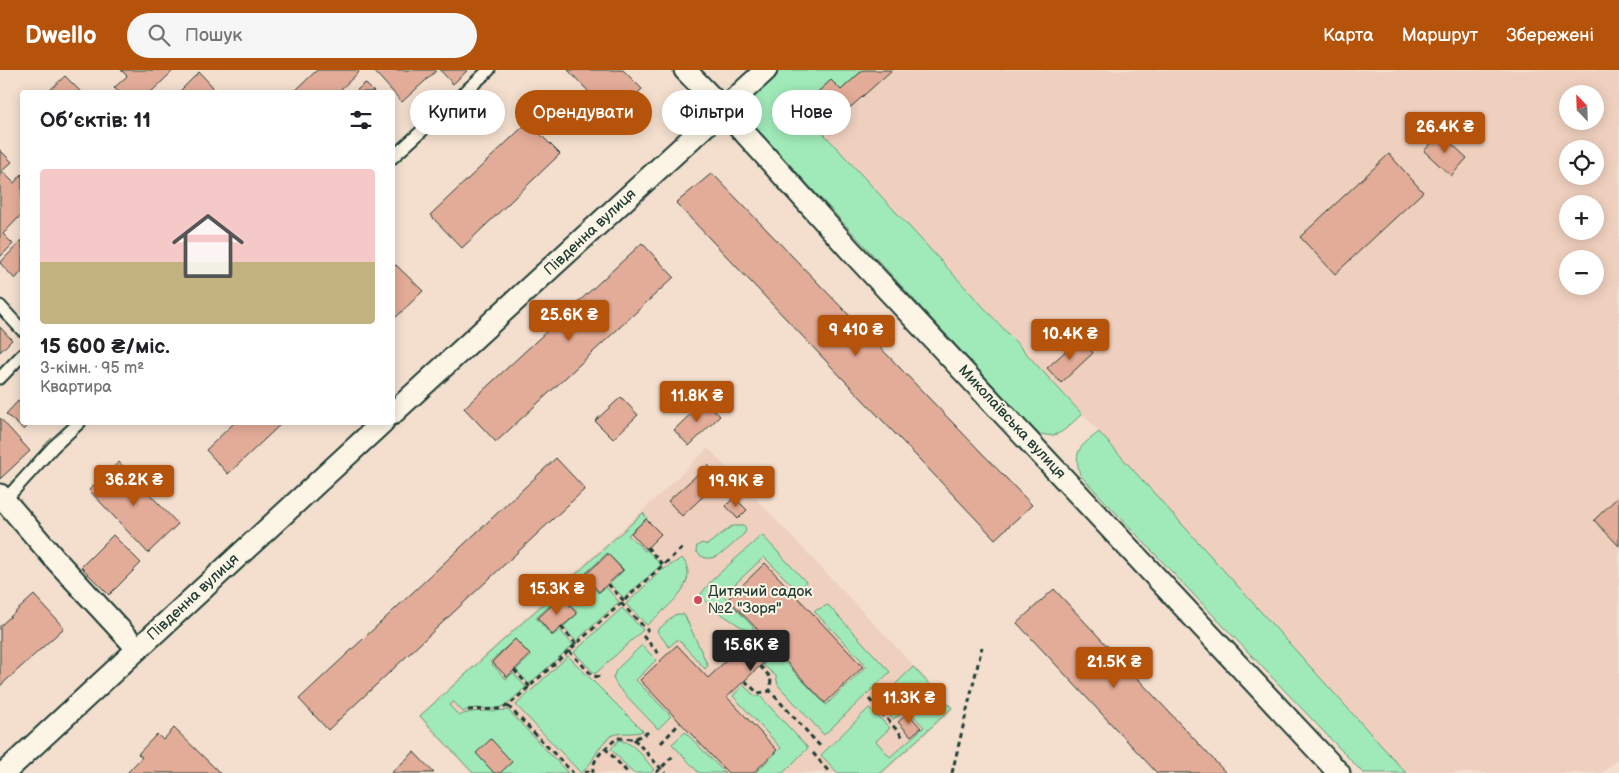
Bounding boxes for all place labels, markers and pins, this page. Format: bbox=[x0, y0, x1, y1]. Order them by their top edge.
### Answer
pin: 26.4K ₴ bbox=[1399, 112, 1491, 154]
pin: 25.6K ₴ bbox=[523, 300, 615, 342]
pin: 9 410 ₴ bbox=[810, 314, 902, 357]
pin: 10.4K ₴ bbox=[1024, 318, 1116, 361]
pin: 11.8K ₴ bbox=[651, 380, 743, 423]
pin: 36.2K ₴ bbox=[88, 464, 180, 507]
pin: 19.9K ₴ bbox=[690, 466, 782, 508]
pin: 15.3K ₴ bbox=[511, 574, 603, 616]
place label: Дитячий садок №2 "Зоря" bbox=[708, 582, 812, 618]
marker: Дитячий садок №2 "Зоря" bbox=[692, 594, 704, 606]
pin: 15.6K ₴ bbox=[705, 630, 797, 672]
pin: 21.5K ₴ bbox=[1068, 646, 1160, 689]
pin: 11.3K ₴ bbox=[863, 682, 955, 725]

